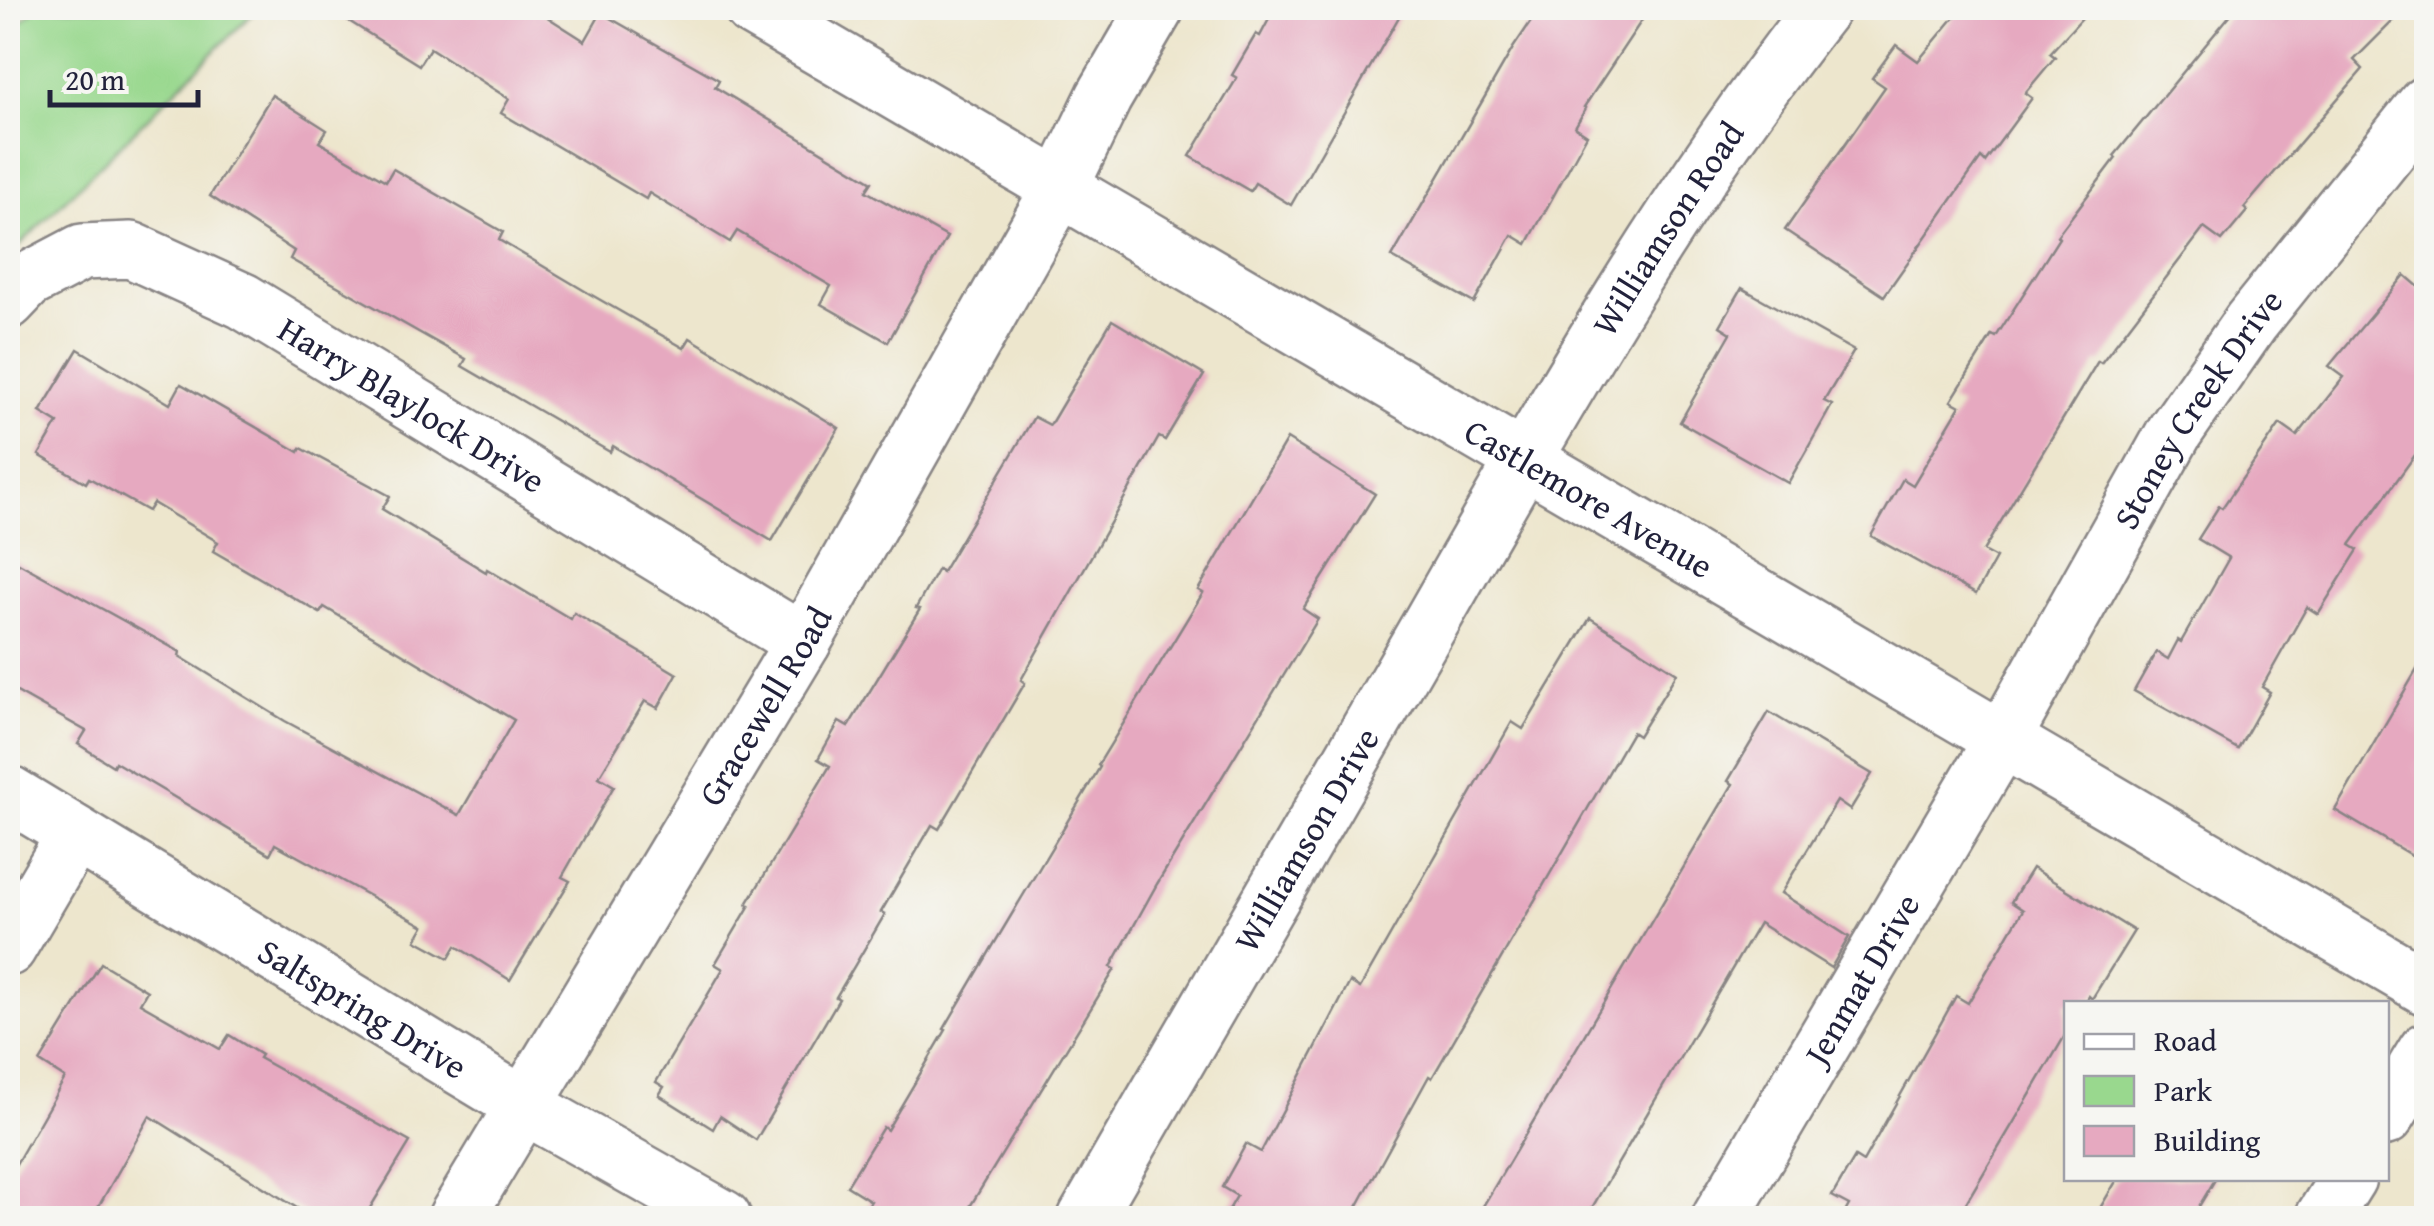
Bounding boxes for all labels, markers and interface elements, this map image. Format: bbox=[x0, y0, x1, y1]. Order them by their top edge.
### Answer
scale bar bbox=[50, 45, 198, 107]
text: 20 m bbox=[65, 57, 125, 101]
street label: Williamson Road bbox=[1579, 110, 1756, 345]
street label: Stoney Creek Drive bbox=[2100, 277, 2294, 538]
street label: Harry Blaylock Drive bbox=[269, 303, 555, 505]
street label: Castlemore Avenue bbox=[1455, 405, 1723, 590]
street label: Gracewell Road bbox=[685, 596, 844, 815]
street label: Williamson Drive bbox=[1220, 717, 1391, 961]
street label: Jenmat Drive bbox=[1789, 883, 1932, 1077]
street label: Saltspring Drive bbox=[249, 925, 477, 1091]
legend bbox=[2064, 1001, 2389, 1181]
text: Road bbox=[2154, 1018, 2217, 1062]
text: Park bbox=[2154, 1068, 2213, 1112]
text: Building bbox=[2154, 1118, 2260, 1162]

